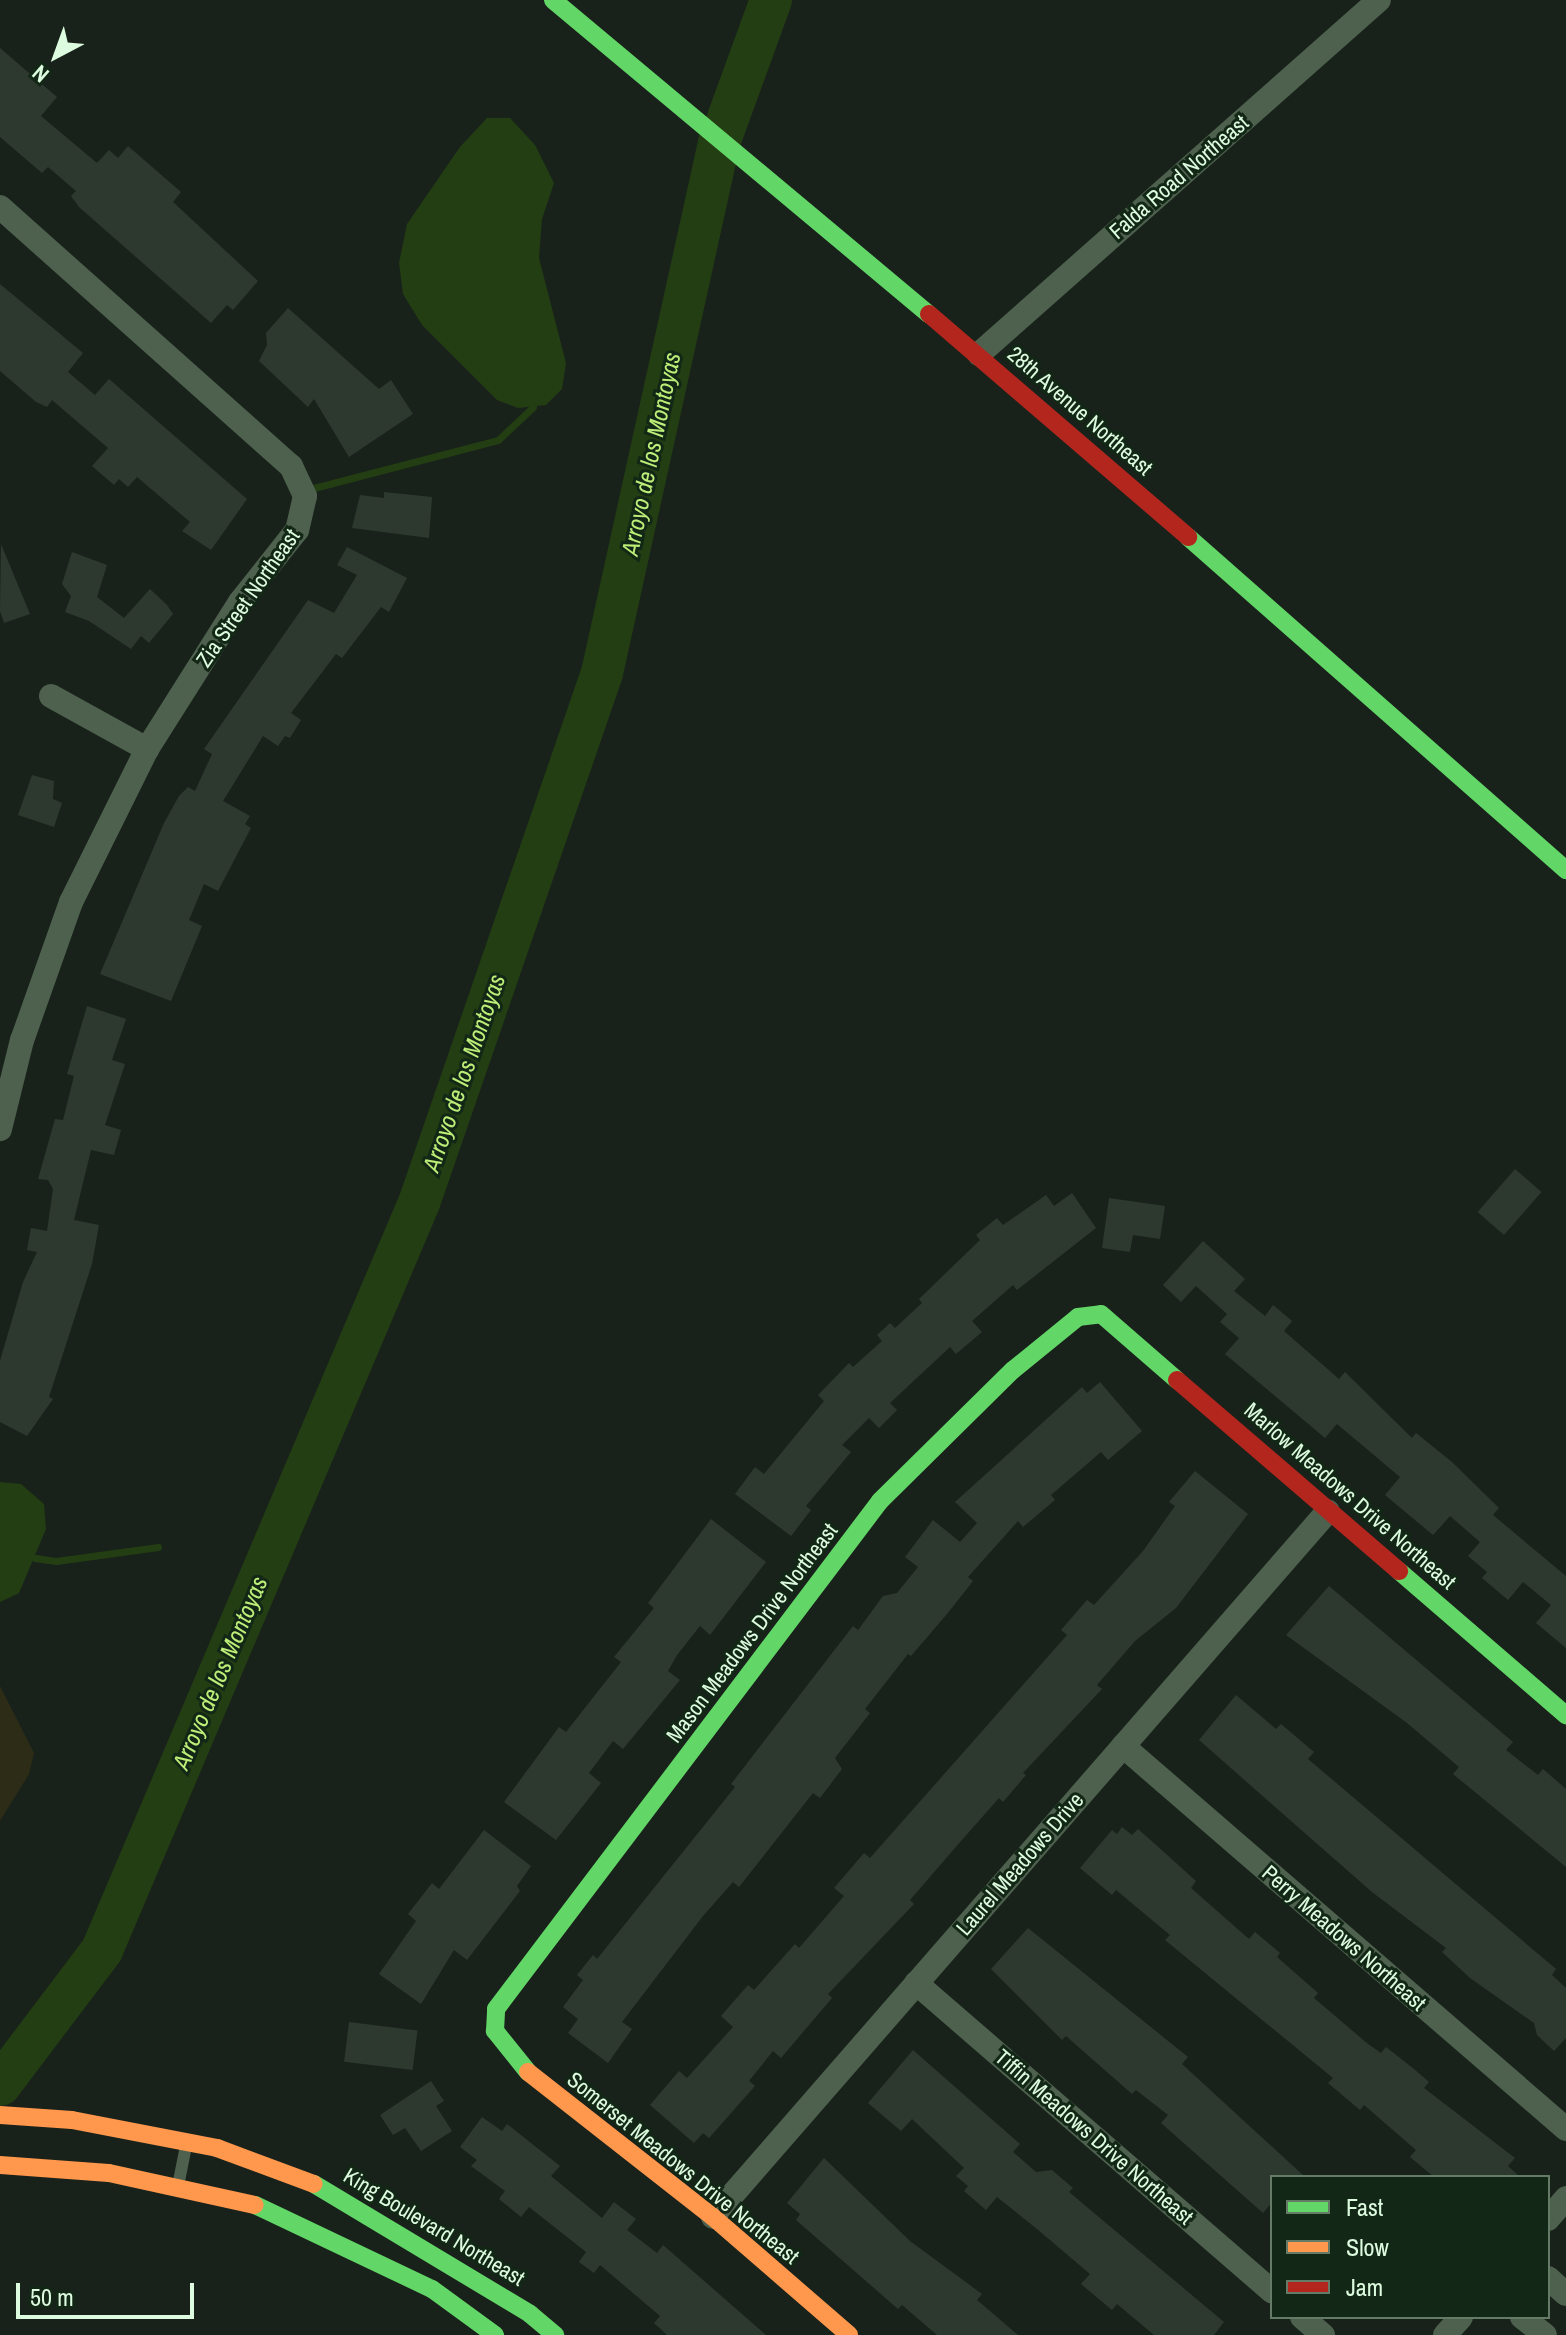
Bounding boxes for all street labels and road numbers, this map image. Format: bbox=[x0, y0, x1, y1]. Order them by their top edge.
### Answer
street label: Falda Road Northeast bbox=[1104, 109, 1254, 245]
street label: 28th Avenue Northeast bbox=[1002, 341, 1158, 481]
street label: Zia Street Northeast bbox=[191, 524, 305, 672]
street label: Marlow Meadows Drive Northeast bbox=[1239, 1397, 1461, 1595]
street label: Mason Meadows Drive Northeast bbox=[661, 1518, 843, 1748]
street label: Laurel Meadows Drive bbox=[951, 1787, 1089, 1941]
street label: Perry Meadows Northeast bbox=[1257, 1860, 1431, 2016]
street label: Tiffin Meadows Drive Northeast bbox=[990, 2044, 1198, 2230]
street label: Somerset Meadows Drive Northeast bbox=[562, 2066, 804, 2270]
street label: King Boulevard Northeast bbox=[339, 2162, 529, 2292]

